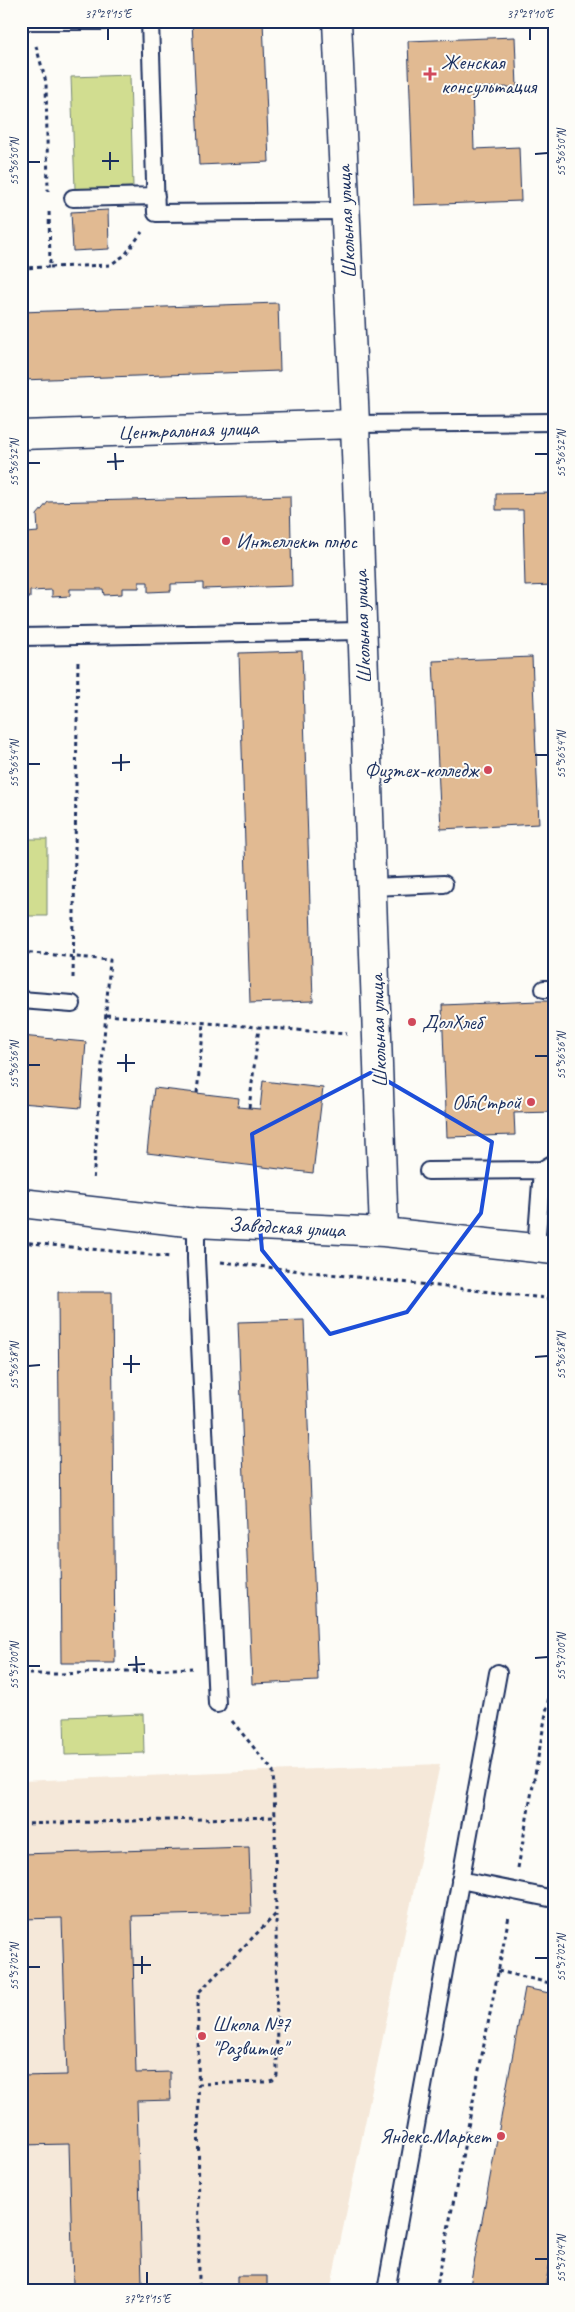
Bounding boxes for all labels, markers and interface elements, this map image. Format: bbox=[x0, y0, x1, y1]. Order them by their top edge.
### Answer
text: 37°29'15"E bbox=[85, 6, 133, 22]
text: 37°29'10"E bbox=[507, 6, 555, 22]
place label: Женская консультация bbox=[441, 49, 538, 99]
marker: Женская консультация bbox=[423, 67, 437, 81]
text: 55°56'50"N bbox=[553, 128, 569, 177]
text: 55°56'50"N bbox=[6, 137, 22, 186]
street label: Школьная улица bbox=[330, 162, 362, 279]
street label: Центральная улица bbox=[117, 414, 261, 445]
text: 55°56'52"N bbox=[553, 429, 569, 478]
text: 55°56'52"N bbox=[6, 438, 22, 487]
place label: Интеллект плюс bbox=[236, 528, 358, 554]
marker: Интеллект плюс bbox=[220, 535, 232, 547]
street label: Школьная улица bbox=[347, 568, 377, 684]
text: 55°56'54"N bbox=[553, 730, 569, 779]
text: 55°56'54"N bbox=[6, 739, 22, 788]
place label: Физтех-колледж bbox=[364, 757, 480, 784]
marker: Физтех-колледж bbox=[482, 764, 494, 776]
street label: Школьная улица bbox=[363, 972, 393, 1088]
place label: ДолХлеб bbox=[422, 1009, 487, 1035]
marker: ДолХлеб bbox=[406, 1016, 418, 1028]
text: 55°56'56"N bbox=[553, 1031, 569, 1080]
text: 55°56'56"N bbox=[6, 1040, 22, 1089]
place label: ОблСтрой bbox=[452, 1089, 522, 1115]
marker: ОблСтрой bbox=[525, 1096, 537, 1108]
street label: Заводская улица bbox=[228, 1211, 348, 1243]
text: 55°56'58"N bbox=[553, 1331, 569, 1380]
text: 55°56'58"N bbox=[6, 1341, 22, 1390]
text: 55°57'00"N bbox=[553, 1632, 569, 1681]
text: 55°57'00"N bbox=[6, 1641, 22, 1690]
text: 55°57'02"N bbox=[553, 1933, 569, 1982]
text: 55°57'02"N bbox=[6, 1942, 22, 1991]
place label: Школа №7 "Развитие" bbox=[212, 2011, 292, 2062]
marker: Школа №7 "Развитие" bbox=[196, 2030, 208, 2042]
place label: Яндекс.Маркет bbox=[380, 2123, 492, 2149]
marker: Яндекс.Маркет bbox=[495, 2130, 507, 2142]
text: 55°57'04"N bbox=[553, 2234, 569, 2283]
text: 37°29'15"E bbox=[124, 2291, 172, 2307]

